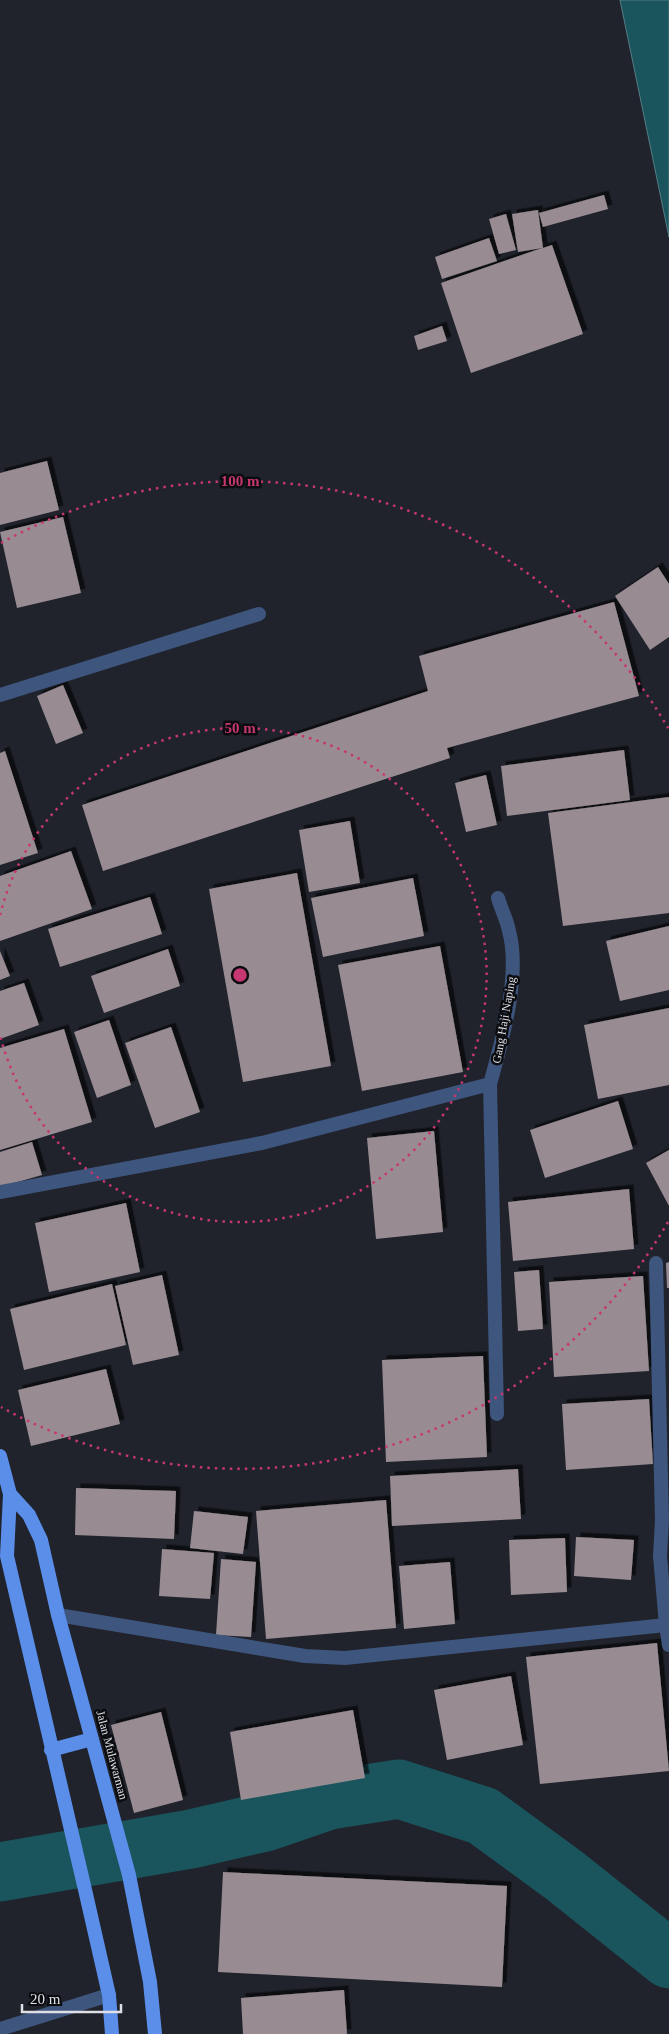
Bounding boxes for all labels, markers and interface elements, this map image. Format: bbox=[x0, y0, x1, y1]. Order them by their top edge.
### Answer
text: 100 m bbox=[221, 473, 260, 489]
text: 50 m bbox=[224, 720, 256, 736]
centre of rings bbox=[231, 966, 249, 984]
street label: Gang Haji Naping bbox=[489, 975, 519, 1065]
street label: Jalan Mulawarman bbox=[93, 1709, 131, 1801]
scale bar bbox=[22, 1982, 121, 2014]
text: 20 m bbox=[30, 1991, 61, 2007]

